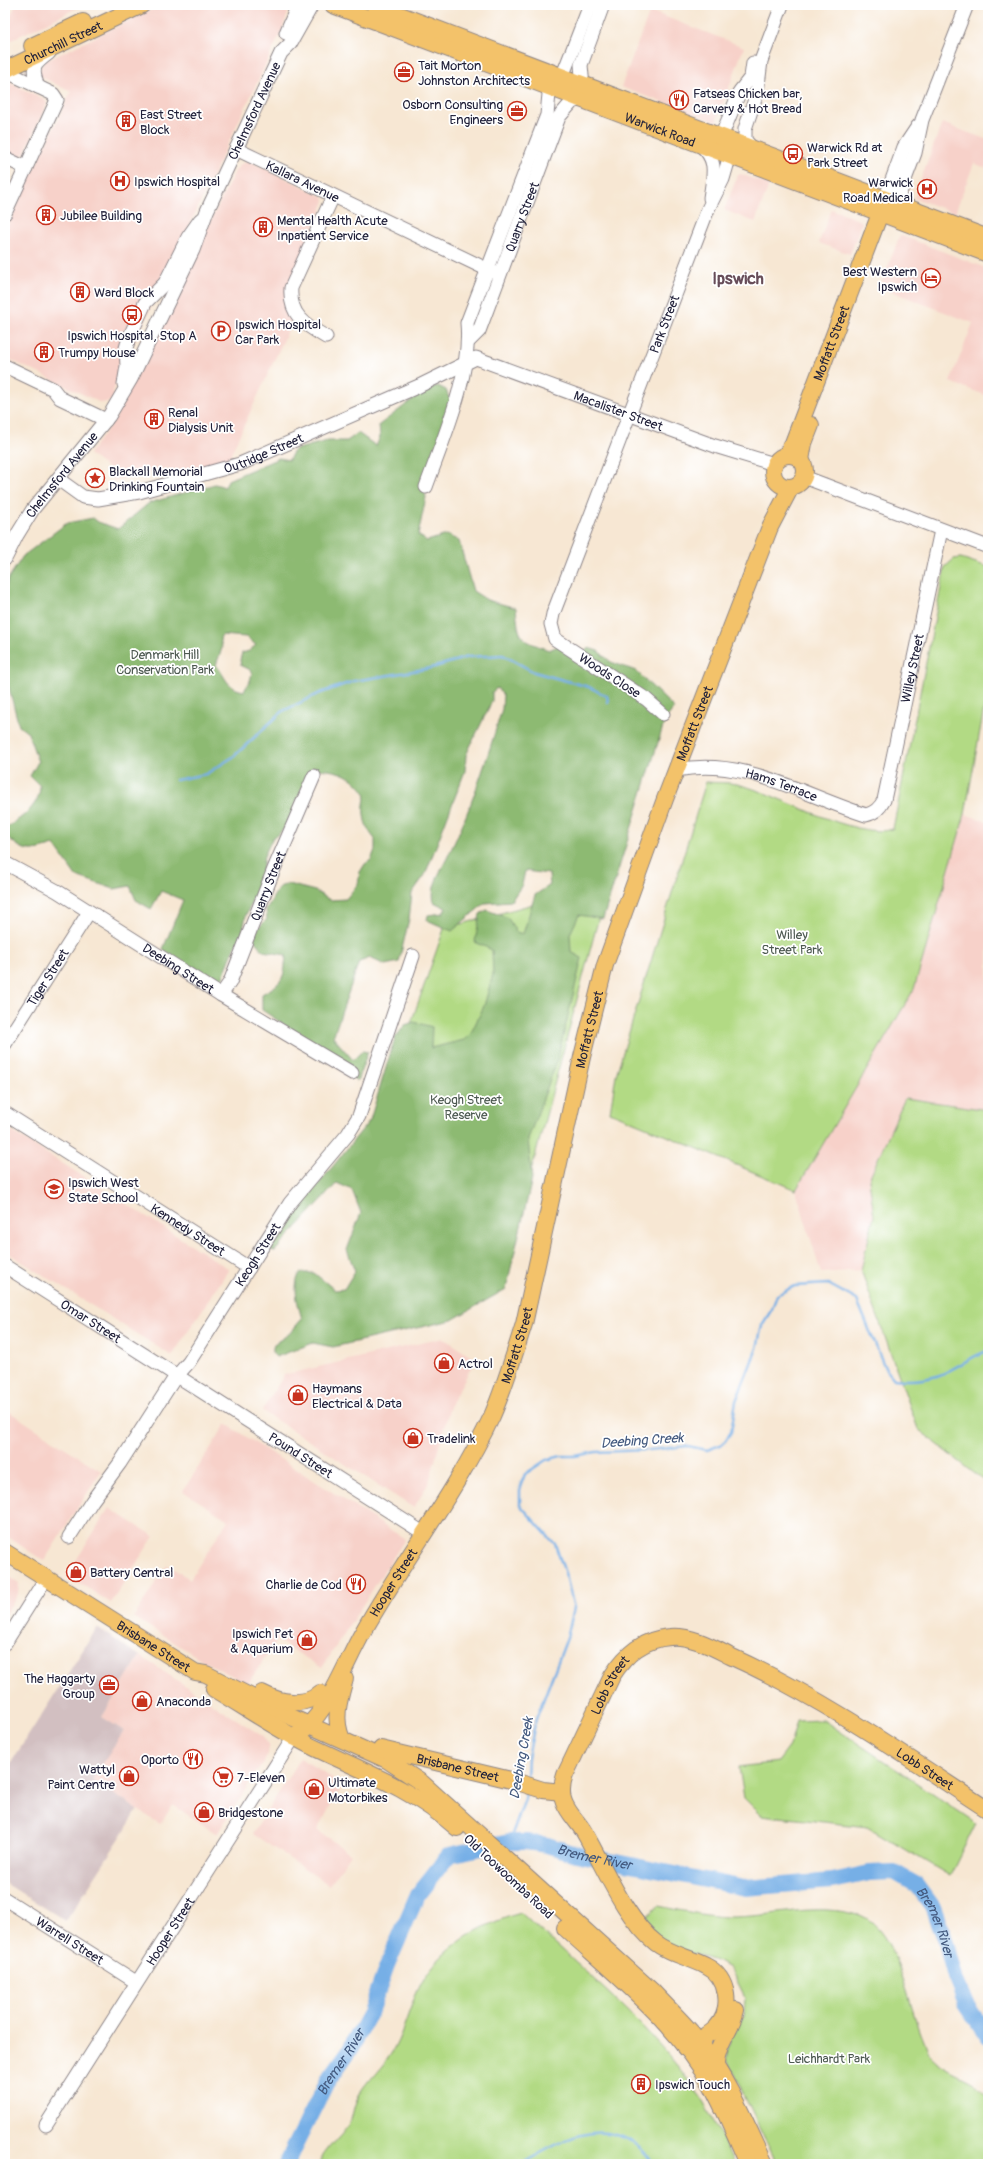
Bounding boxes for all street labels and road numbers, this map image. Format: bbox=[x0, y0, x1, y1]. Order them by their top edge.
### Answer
street label: Churchill Street bbox=[21, 18, 106, 69]
street label: Chelmsford Avenue bbox=[225, 59, 285, 162]
street label: Warwick Road bbox=[622, 110, 698, 151]
street label: Kallara Avenue bbox=[263, 157, 342, 207]
street label: Quarry Street bbox=[502, 179, 543, 254]
street label: Park Street bbox=[647, 292, 684, 356]
street label: Moffatt Street bbox=[810, 303, 854, 383]
street label: Macalister Street bbox=[571, 388, 666, 435]
street label: Chelmsford Avenue bbox=[23, 429, 102, 521]
street label: Outridge Street bbox=[222, 430, 307, 477]
street label: Willey Street bbox=[898, 632, 928, 704]
street label: Woods Close bbox=[576, 650, 644, 702]
street label: Moffatt Street bbox=[673, 683, 717, 763]
street label: Hams Terrace bbox=[743, 765, 820, 805]
street label: Quarry Street bbox=[248, 848, 290, 923]
street label: Deebing Street bbox=[139, 940, 217, 998]
street label: Tiger Street bbox=[24, 945, 73, 1010]
street label: Moffatt Street bbox=[573, 989, 607, 1070]
street label: Kennedy Street bbox=[147, 1201, 229, 1260]
street label: Keogh Street bbox=[232, 1219, 285, 1290]
street label: Omar Street bbox=[57, 1296, 124, 1347]
street label: Moffatt Street bbox=[498, 1305, 537, 1386]
street label: Pound Street bbox=[265, 1429, 336, 1482]
street label: Hooper Street bbox=[366, 1545, 422, 1620]
street label: Brisbane Street bbox=[113, 1618, 194, 1676]
street label: Lobb Street bbox=[588, 1652, 634, 1717]
street label: Lobb Street bbox=[893, 1745, 957, 1794]
street label: Brisbane Street bbox=[415, 1751, 501, 1786]
street label: Old Toowoomba Road bbox=[460, 1831, 557, 1923]
street label: Hooper Street bbox=[143, 1894, 199, 1969]
street label: Warrell Street bbox=[33, 1914, 107, 1969]

